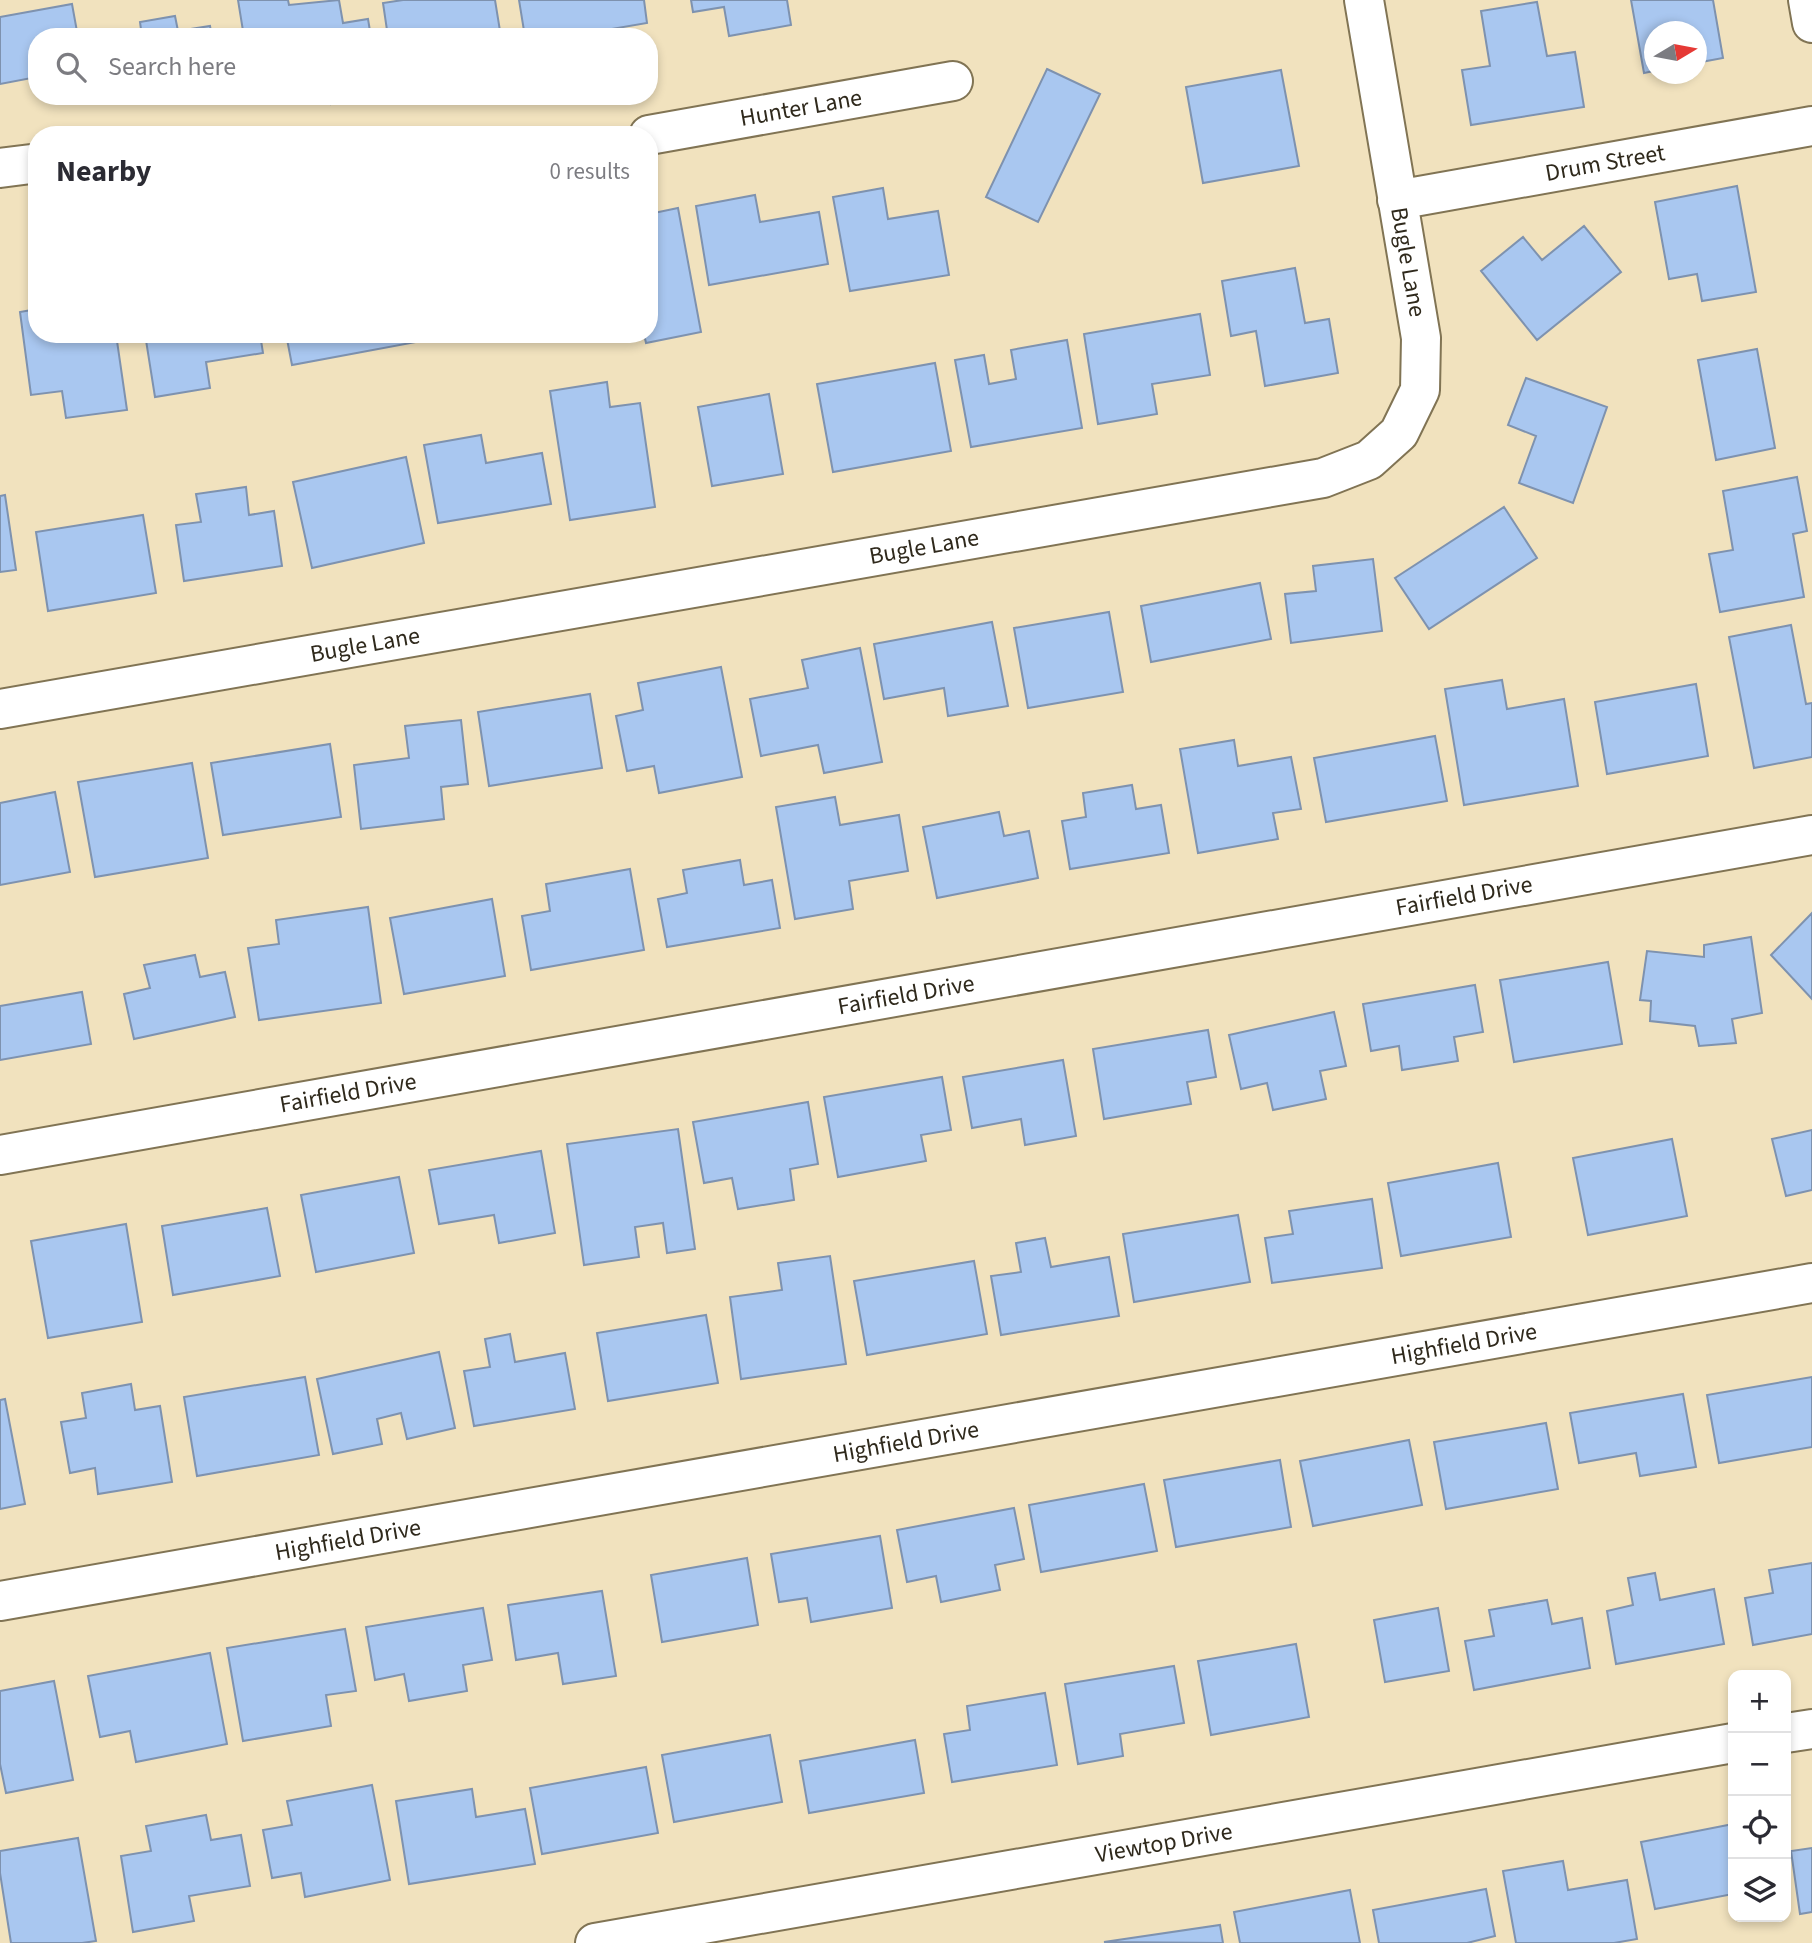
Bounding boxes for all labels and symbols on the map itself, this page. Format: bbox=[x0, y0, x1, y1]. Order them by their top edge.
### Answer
north arrow bbox=[1644, 21, 1707, 84]
street label: Hunter Lane bbox=[737, 80, 865, 136]
street label: Drum Street bbox=[1542, 135, 1668, 191]
street label: Bugle Lane bbox=[1381, 204, 1435, 320]
street label: Bugle Lane bbox=[866, 520, 982, 574]
street label: Bugle Lane bbox=[307, 618, 423, 672]
street label: Fairfield Drive bbox=[1393, 867, 1535, 925]
street label: Fairfield Drive bbox=[835, 966, 977, 1024]
street label: Fairfield Drive bbox=[277, 1064, 419, 1122]
street label: Highfield Drive bbox=[1388, 1314, 1540, 1374]
street label: Highfield Drive bbox=[830, 1412, 982, 1472]
street label: Highfield Drive bbox=[272, 1510, 424, 1570]
street label: Viewtop Drive bbox=[1093, 1814, 1235, 1872]

